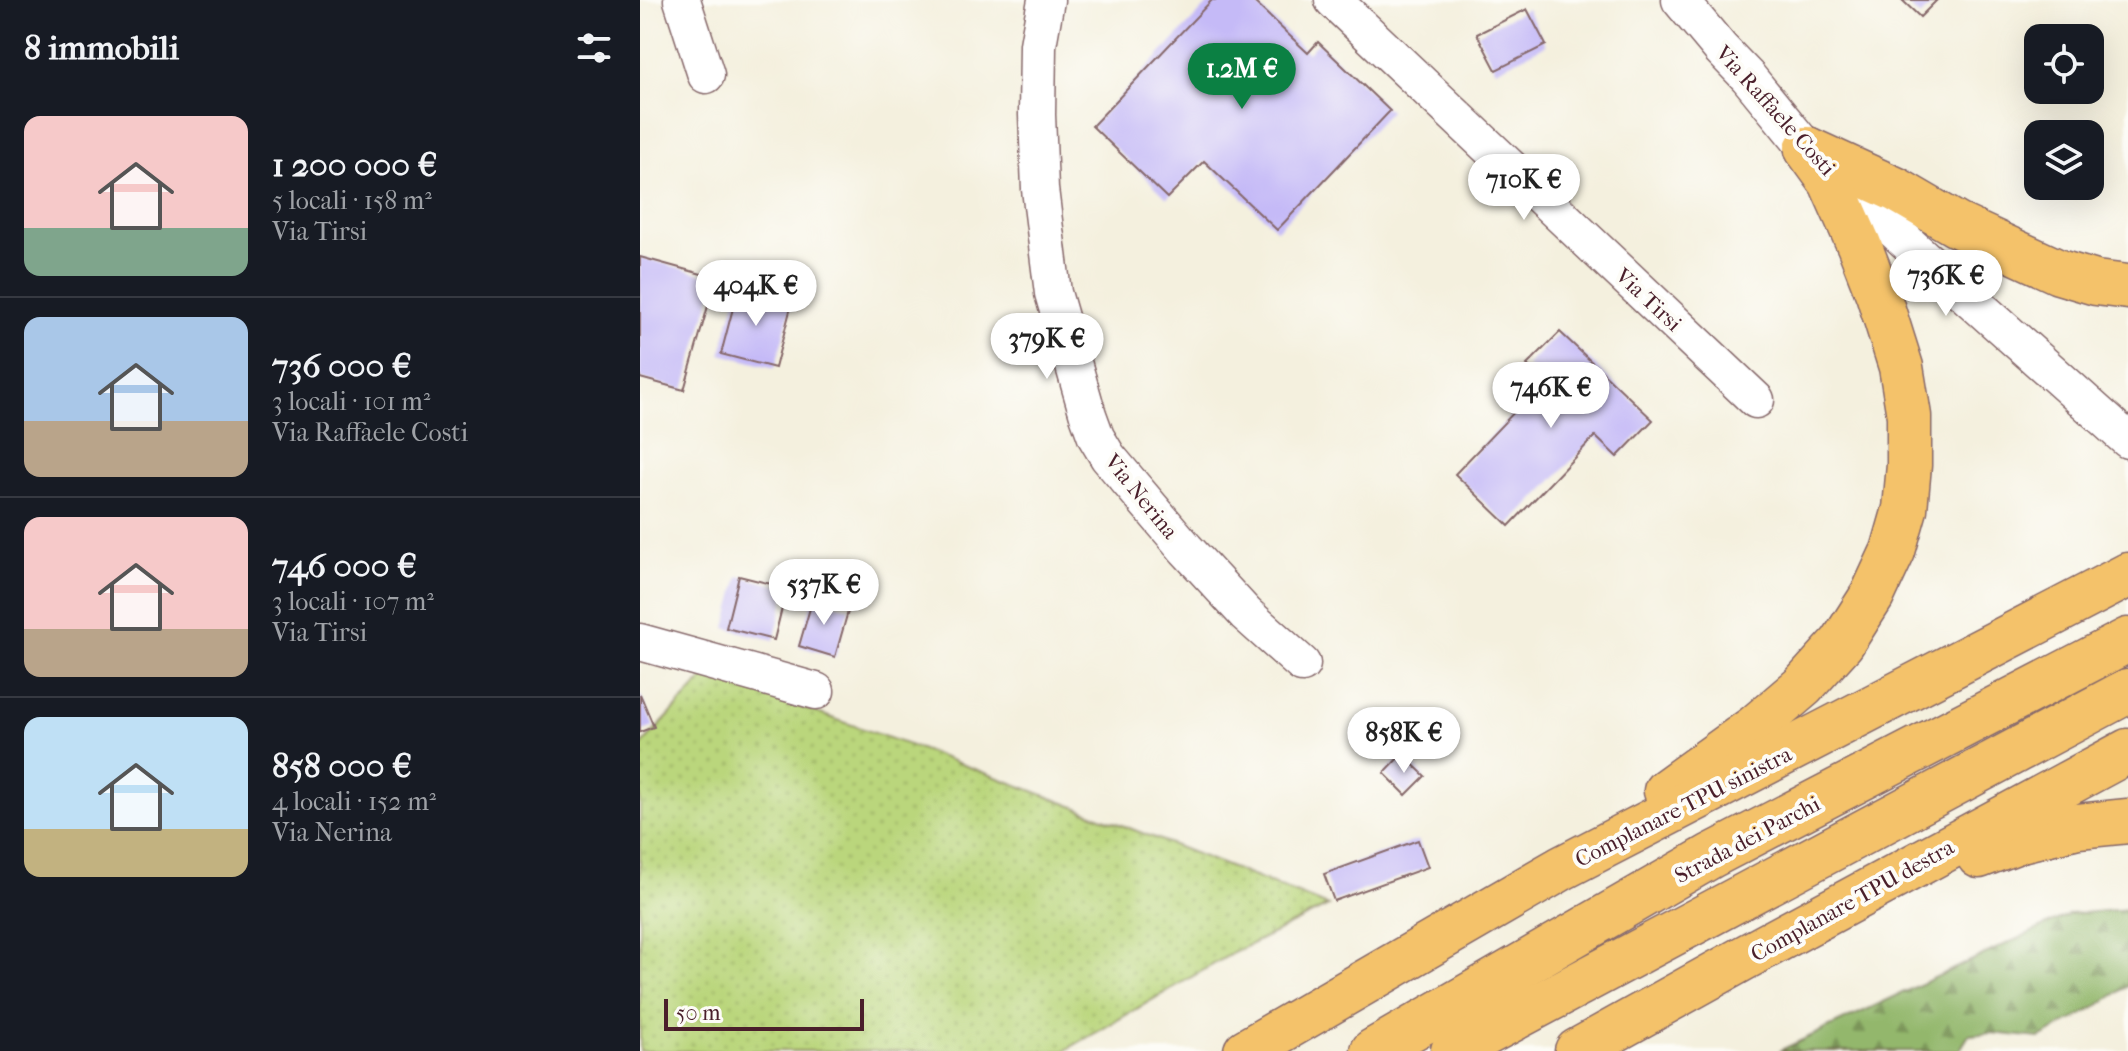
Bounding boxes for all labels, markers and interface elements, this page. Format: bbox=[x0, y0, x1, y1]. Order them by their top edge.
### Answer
map controls bbox=[2024, 24, 2104, 200]
button: locate bbox=[2024, 24, 2104, 104]
icon: filters bbox=[572, 26, 616, 70]
text: 8 immobili bbox=[24, 28, 179, 68]
street label: Via Raffaele Costi bbox=[1709, 40, 1841, 181]
pin: 1.2M € bbox=[1177, 43, 1307, 111]
text: 1.2M € bbox=[1206, 53, 1278, 84]
button: layers bbox=[2024, 120, 2104, 200]
text: 1 200 000 € bbox=[272, 145, 437, 185]
icon: home bbox=[88, 148, 184, 244]
pin: 710K € bbox=[1459, 154, 1589, 222]
text: 710K € bbox=[1486, 164, 1562, 195]
text: 5 locali · 158 m² bbox=[272, 185, 432, 216]
text: Via Tirsi bbox=[272, 216, 367, 247]
pin: 736K € bbox=[1881, 250, 2011, 318]
pin: 404K € bbox=[691, 260, 821, 328]
text: 736K € bbox=[1907, 260, 1985, 291]
street label: Via Tirsi bbox=[1609, 262, 1687, 337]
text: 404K € bbox=[714, 270, 798, 301]
pin: 379K € bbox=[982, 313, 1112, 381]
text: 379K € bbox=[1009, 323, 1085, 354]
text: 736 000 € bbox=[272, 346, 412, 386]
icon: home bbox=[88, 349, 184, 445]
pin: 746K € bbox=[1486, 362, 1616, 430]
text: 746K € bbox=[1510, 372, 1592, 403]
text: 3 locali · 101 m² bbox=[272, 386, 430, 417]
text: Via Raffaele Costi bbox=[272, 417, 468, 448]
street label: Via Nerina bbox=[1099, 448, 1184, 545]
text: 746 000 € bbox=[272, 546, 417, 586]
icon: home bbox=[88, 549, 184, 645]
pin: 537K € bbox=[759, 559, 889, 627]
text: 537K € bbox=[787, 569, 861, 600]
text: 3 locali · 107 m² bbox=[272, 586, 434, 617]
text: Via Tirsi bbox=[272, 617, 367, 648]
pin: 858K € bbox=[1339, 707, 1469, 775]
text: 858K € bbox=[1365, 717, 1443, 748]
street label: Complanare TPU sinistra bbox=[1571, 741, 1797, 873]
text: 858 000 € bbox=[272, 746, 412, 786]
icon: home bbox=[88, 749, 184, 845]
text: 4 locali · 152 m² bbox=[272, 786, 436, 817]
street label: Strada dei Parchi bbox=[1670, 790, 1825, 889]
text: Via Nerina bbox=[272, 817, 392, 848]
street label: Complanare TPU destra bbox=[1746, 834, 1959, 968]
scale bar bbox=[664, 995, 864, 1031]
text: 50 m bbox=[676, 1000, 721, 1026]

